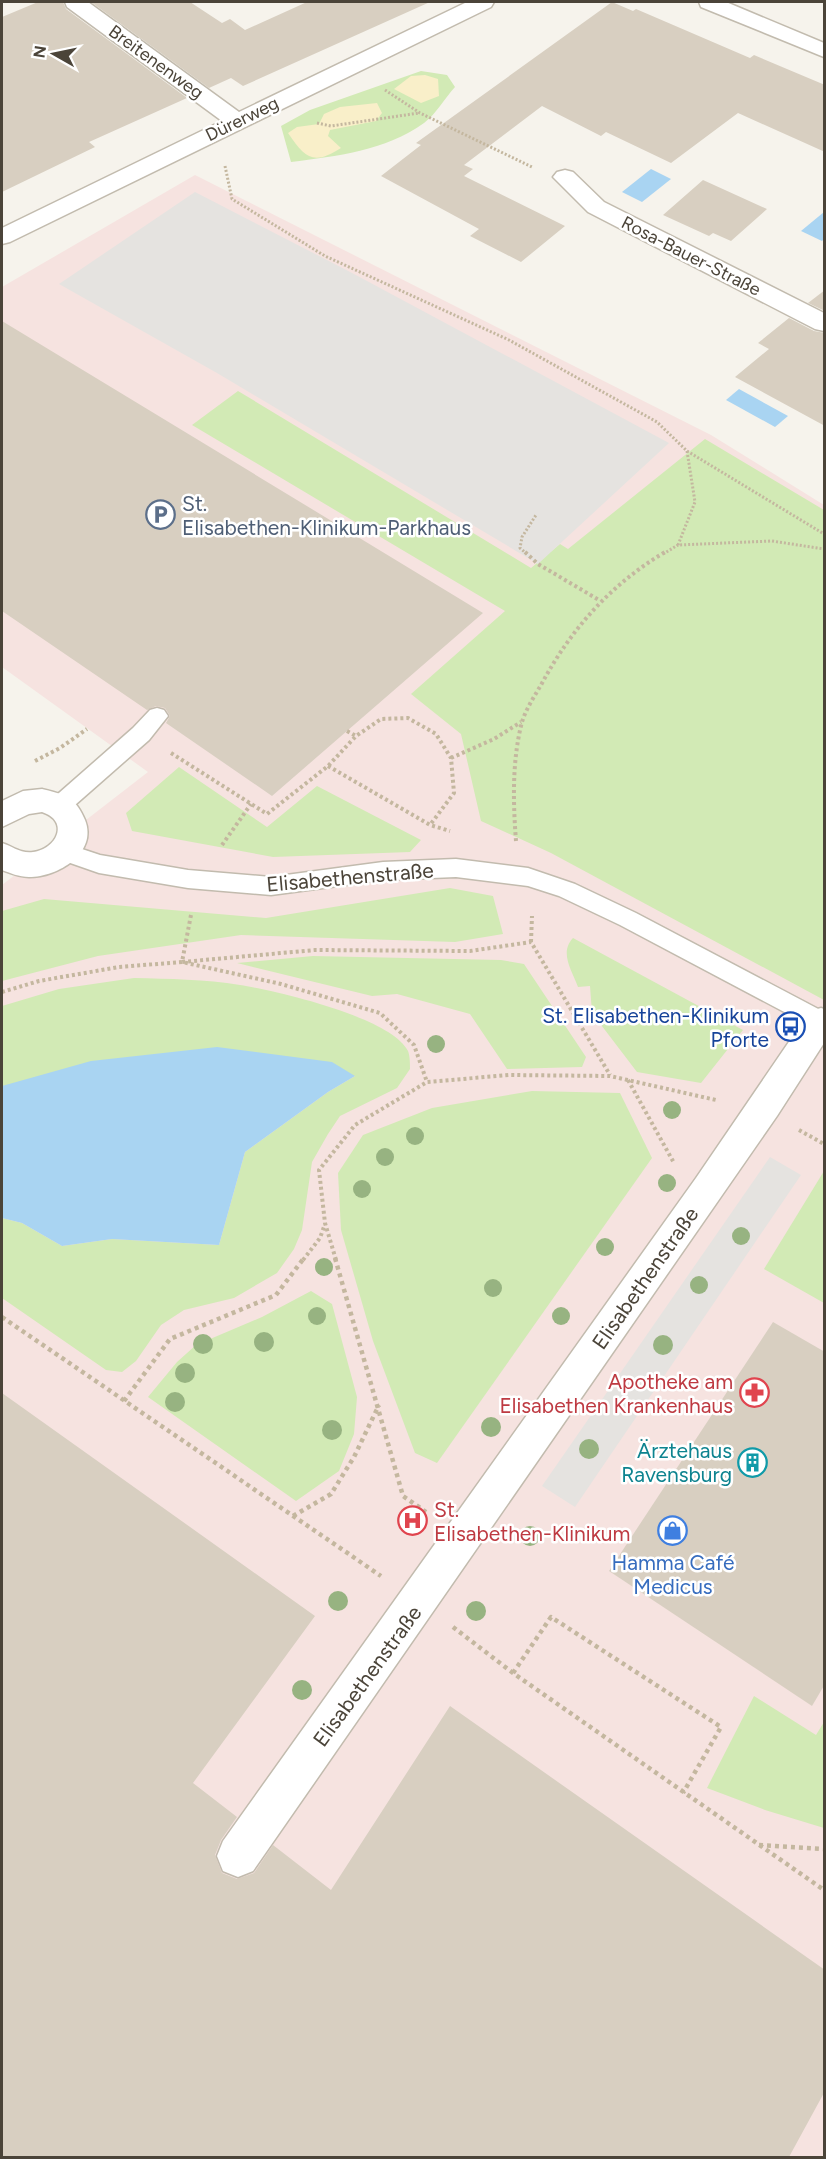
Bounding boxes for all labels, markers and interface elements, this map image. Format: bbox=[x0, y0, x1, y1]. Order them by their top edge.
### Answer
street label: Breitenenweg bbox=[104, 20, 208, 104]
north arrow bbox=[24, 24, 84, 84]
text: N bbox=[29, 44, 50, 59]
street label: Dürerweg bbox=[202, 92, 282, 146]
street label: Rosa-Bauer-Straße bbox=[618, 211, 765, 301]
place label: St. Elisabethen-Klinikum-Parkhaus bbox=[182, 491, 471, 540]
parking icon: St. Elisabethen-Klinikum-Parkhaus bbox=[145, 499, 177, 531]
street label: Elisabethenstraße bbox=[265, 857, 435, 897]
place label: St. Elisabethen-Klinikum Pforte bbox=[542, 1003, 769, 1052]
bus stop icon: St. Elisabethen-Klinikum Pforte bbox=[774, 1011, 806, 1043]
street label: Elisabethenstraße bbox=[587, 1202, 703, 1354]
place label: Apotheke am Elisabethen Krankenhaus bbox=[499, 1369, 733, 1418]
pharmacy icon: Apotheke am Elisabethen Krankenhaus bbox=[738, 1377, 770, 1409]
place label: Ärztehaus Ravensburg bbox=[621, 1438, 732, 1487]
building icon: Ärztehaus Ravensburg bbox=[737, 1446, 769, 1478]
place label: St. Elisabethen-Klinikum bbox=[434, 1497, 630, 1546]
hospital icon: St. Elisabethen-Klinikum bbox=[397, 1505, 429, 1537]
shop icon: Hamma Café Medicus bbox=[657, 1515, 689, 1547]
place label: Hamma Café Medicus bbox=[611, 1550, 735, 1599]
street label: Elisabethenstraße bbox=[308, 1601, 426, 1751]

